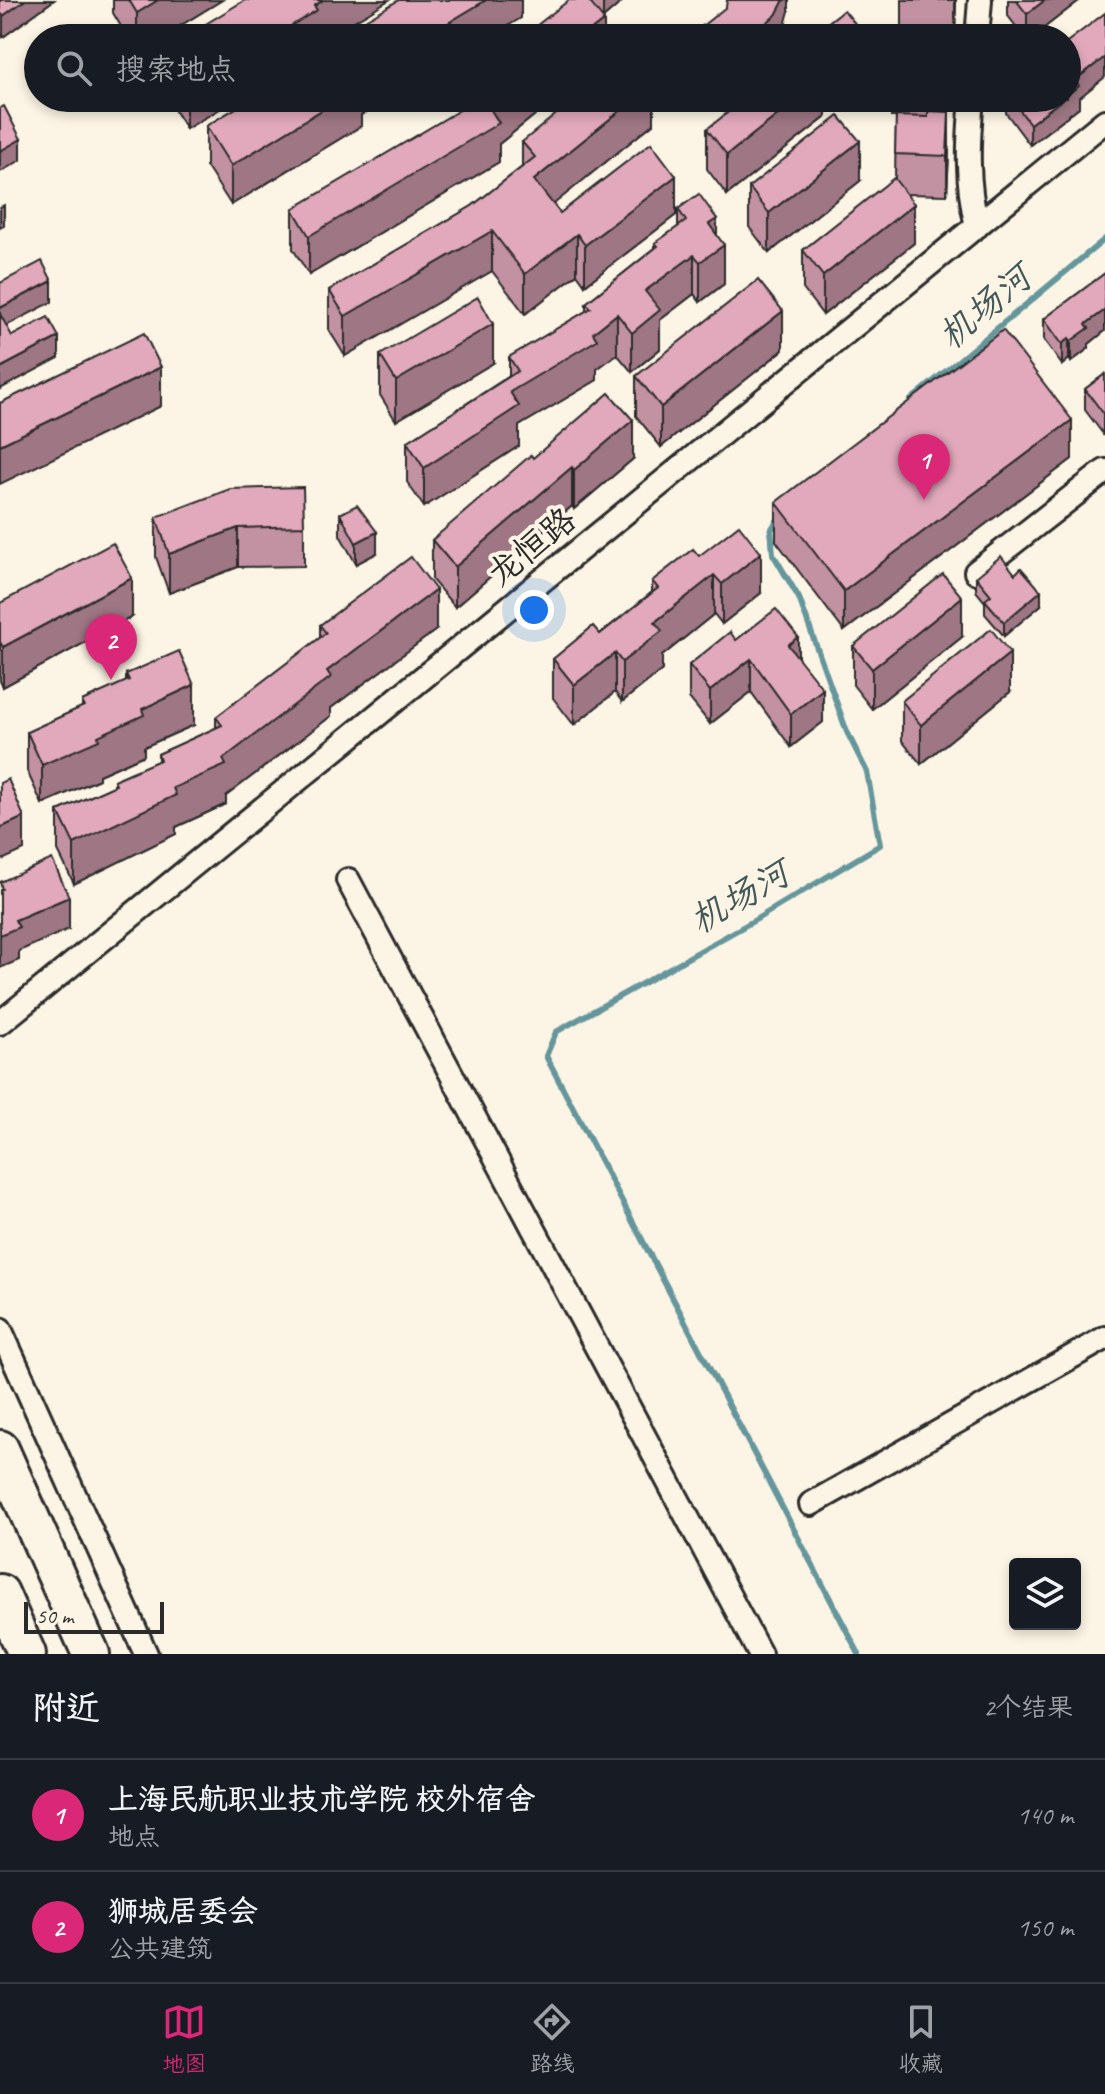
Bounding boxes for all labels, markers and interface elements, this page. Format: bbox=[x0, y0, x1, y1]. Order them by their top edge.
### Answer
search box bbox=[24, 24, 1081, 112]
icon: search bbox=[52, 46, 96, 90]
text: 搜索地点 bbox=[116, 50, 236, 88]
water label: 机场河 bbox=[928, 251, 1045, 359]
pin: 1 bbox=[898, 434, 950, 500]
street label: 龙恒路 bbox=[478, 498, 584, 595]
your location bbox=[514, 590, 554, 630]
pin: 2 bbox=[85, 614, 137, 680]
water label: 机场河 bbox=[681, 847, 802, 944]
map controls bbox=[1009, 1558, 1081, 1630]
button: layers bbox=[1009, 1558, 1081, 1630]
scale bar bbox=[24, 1598, 164, 1634]
text: 50 m bbox=[36, 1602, 73, 1630]
text: 附近 bbox=[32, 1686, 100, 1729]
text: 2个结果 bbox=[983, 1691, 1073, 1724]
text: 上海民航职业技术学院 校外宿舍 bbox=[108, 1780, 535, 1818]
text: 1 bbox=[52, 1799, 64, 1832]
text: 140 m bbox=[1017, 1799, 1073, 1832]
text: 地点 bbox=[108, 1820, 160, 1853]
text: 狮城居委会 bbox=[108, 1892, 258, 1930]
text: 2 bbox=[52, 1911, 64, 1944]
text: 150 m bbox=[1017, 1911, 1073, 1944]
text: 公共建筑 bbox=[108, 1932, 212, 1965]
tab: 地图 bbox=[162, 2000, 206, 2078]
tab: 路线 bbox=[530, 2000, 575, 2078]
tab: 收藏 bbox=[899, 2000, 943, 2078]

